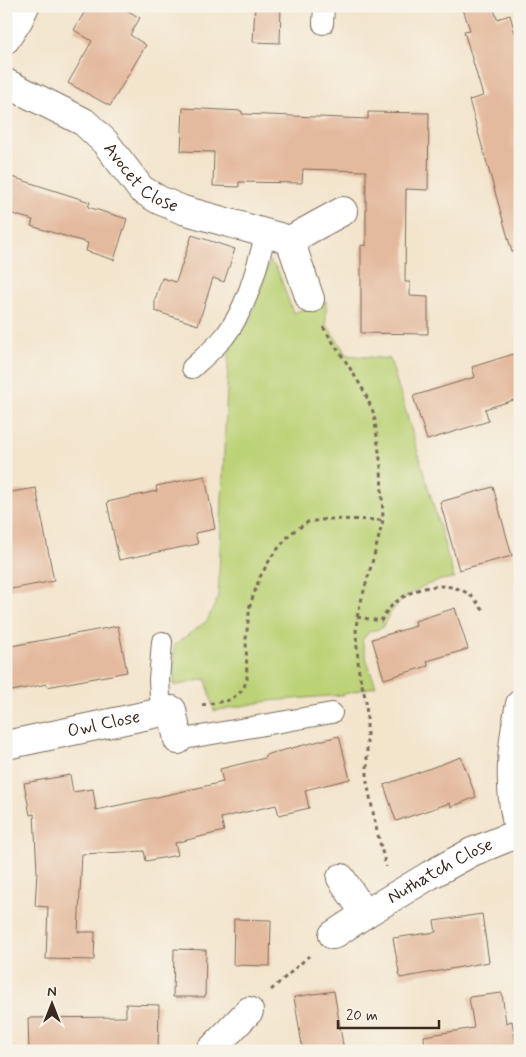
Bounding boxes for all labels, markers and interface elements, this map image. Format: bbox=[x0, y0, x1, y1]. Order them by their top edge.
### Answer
street label: Avocet Close bbox=[98, 138, 182, 219]
street label: Owl Close bbox=[65, 705, 142, 744]
street label: Nuthatch Close bbox=[383, 833, 497, 910]
north arrow bbox=[28, 980, 78, 1030]
text: N bbox=[47, 983, 57, 1001]
scale bar bbox=[338, 997, 440, 1029]
text: 20 m bbox=[346, 1006, 378, 1026]

